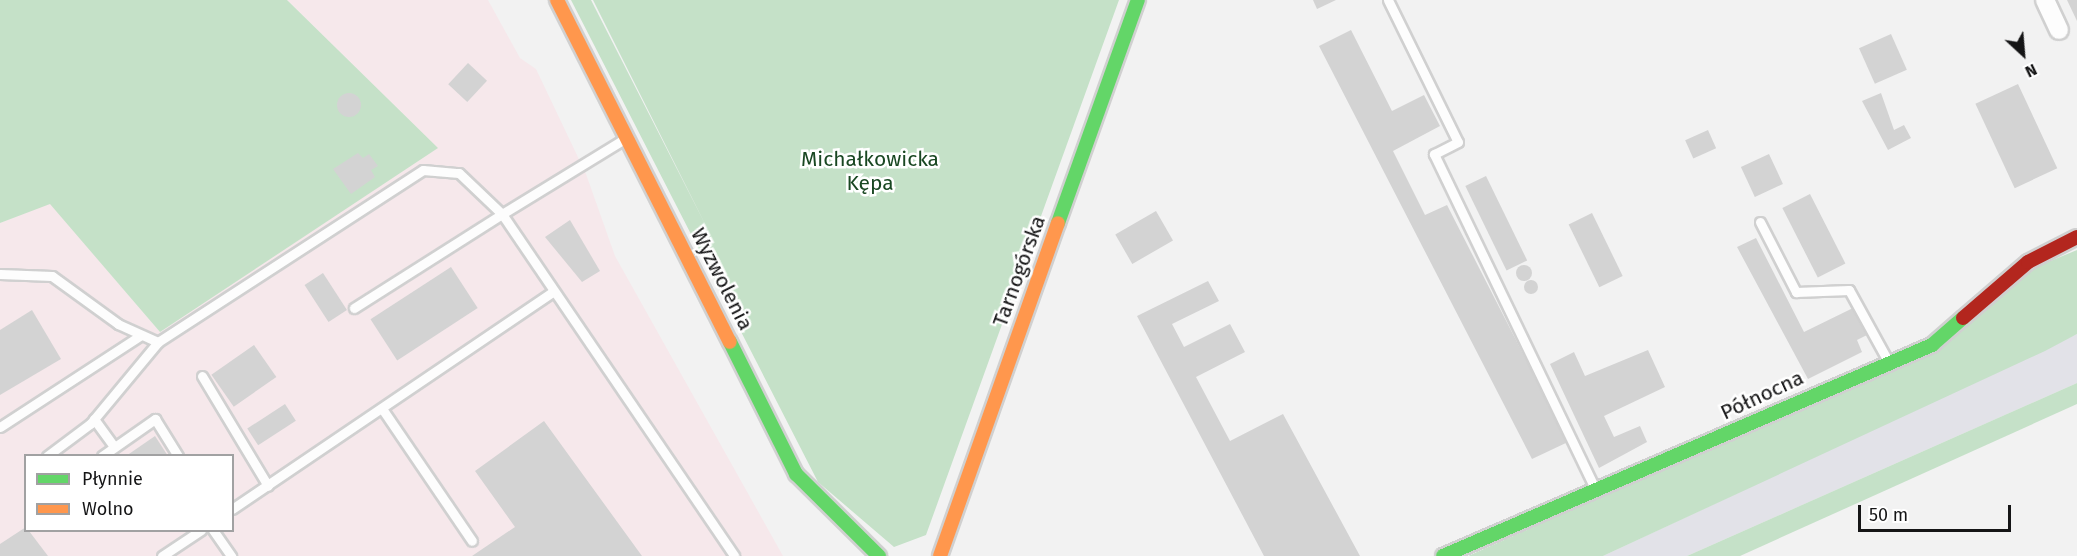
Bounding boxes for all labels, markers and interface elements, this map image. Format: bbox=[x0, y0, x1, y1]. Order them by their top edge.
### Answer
north arrow bbox=[1993, 24, 2053, 84]
text: N bbox=[2022, 60, 2040, 81]
park label: Michałkowicka Kępa bbox=[801, 146, 939, 196]
street label: Tarnogórska bbox=[987, 212, 1051, 330]
street label: Wyzwolenia bbox=[686, 224, 758, 334]
street label: Północna bbox=[1716, 365, 1808, 425]
legend bbox=[24, 454, 234, 532]
text: Płynnie bbox=[82, 468, 143, 490]
scale bar bbox=[1861, 493, 2014, 531]
text: Wolno bbox=[82, 498, 134, 520]
text: 50 m bbox=[1869, 504, 1908, 526]

